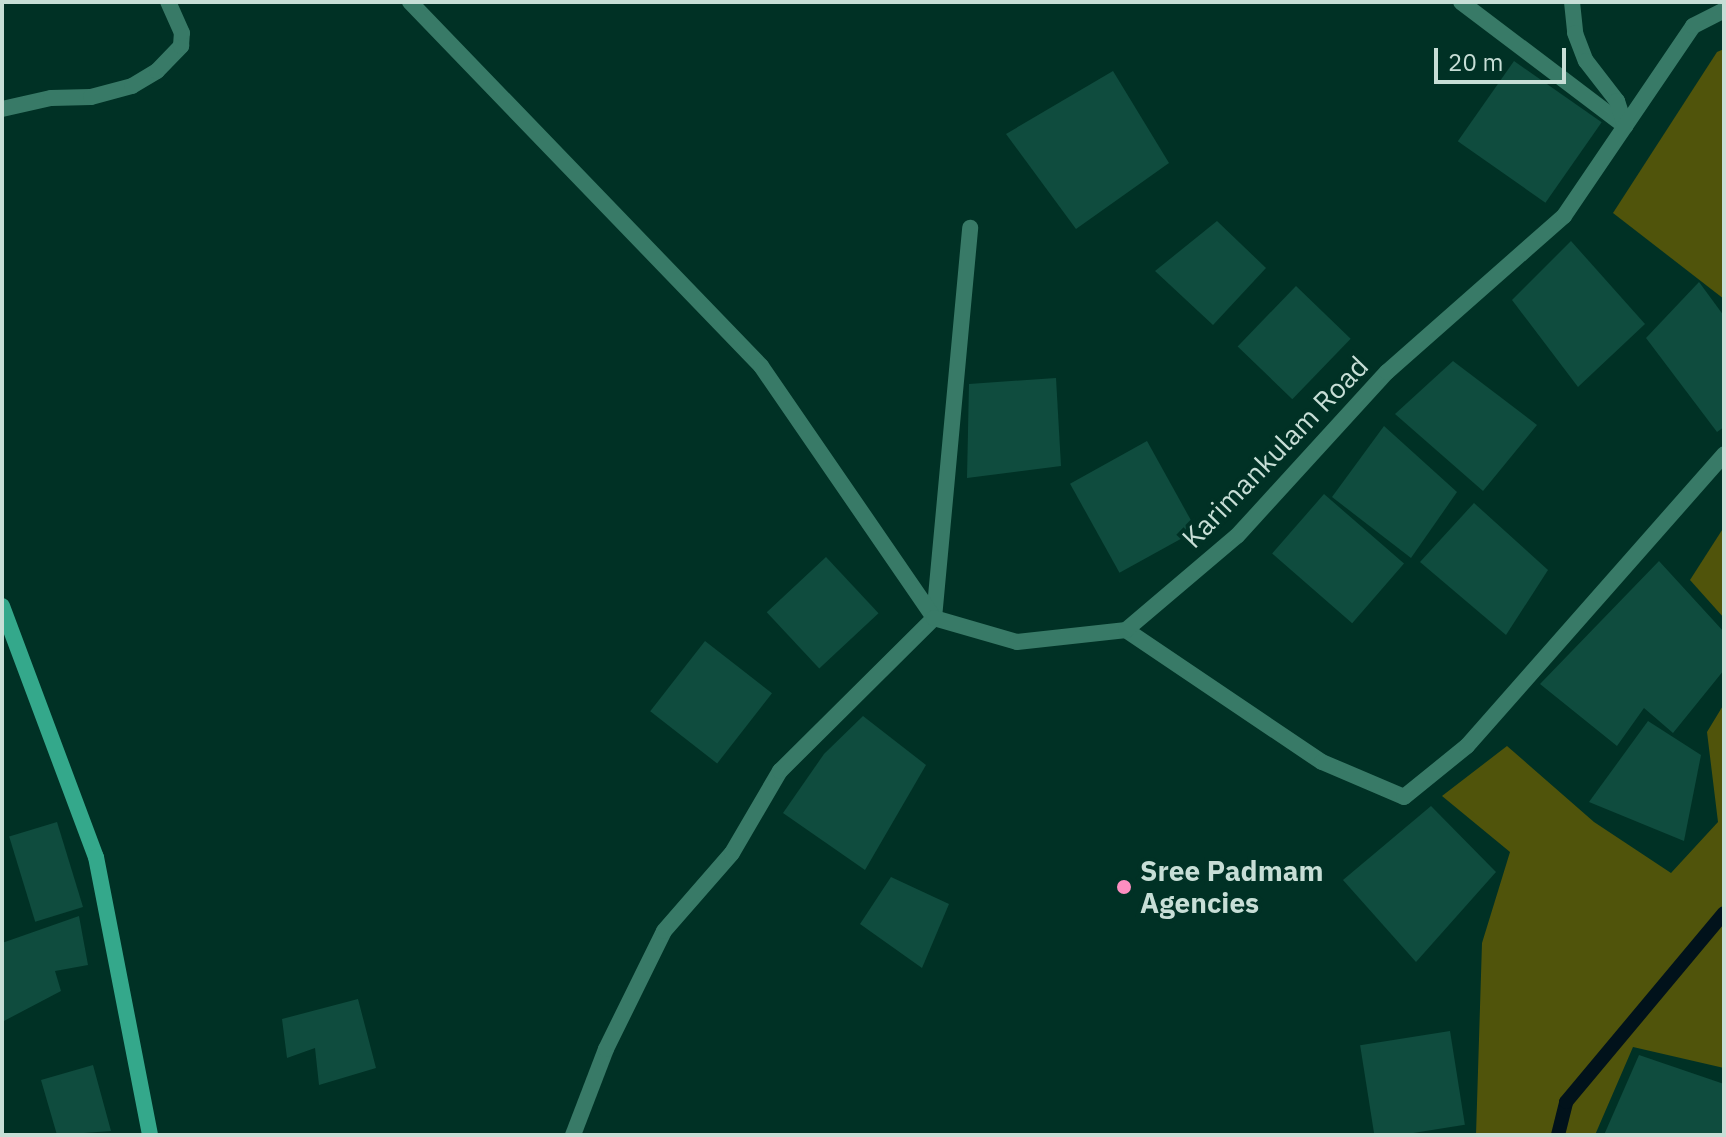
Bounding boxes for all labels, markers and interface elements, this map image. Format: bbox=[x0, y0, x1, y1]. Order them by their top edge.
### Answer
scale bar bbox=[1438, 32, 1570, 82]
text: 20 m bbox=[1448, 46, 1503, 78]
street label: Karimankulam Road bbox=[1175, 349, 1375, 555]
place label: Sree Padmam Agencies bbox=[1140, 854, 1324, 920]
marker: Sree Padmam Agencies bbox=[1115, 878, 1133, 896]

